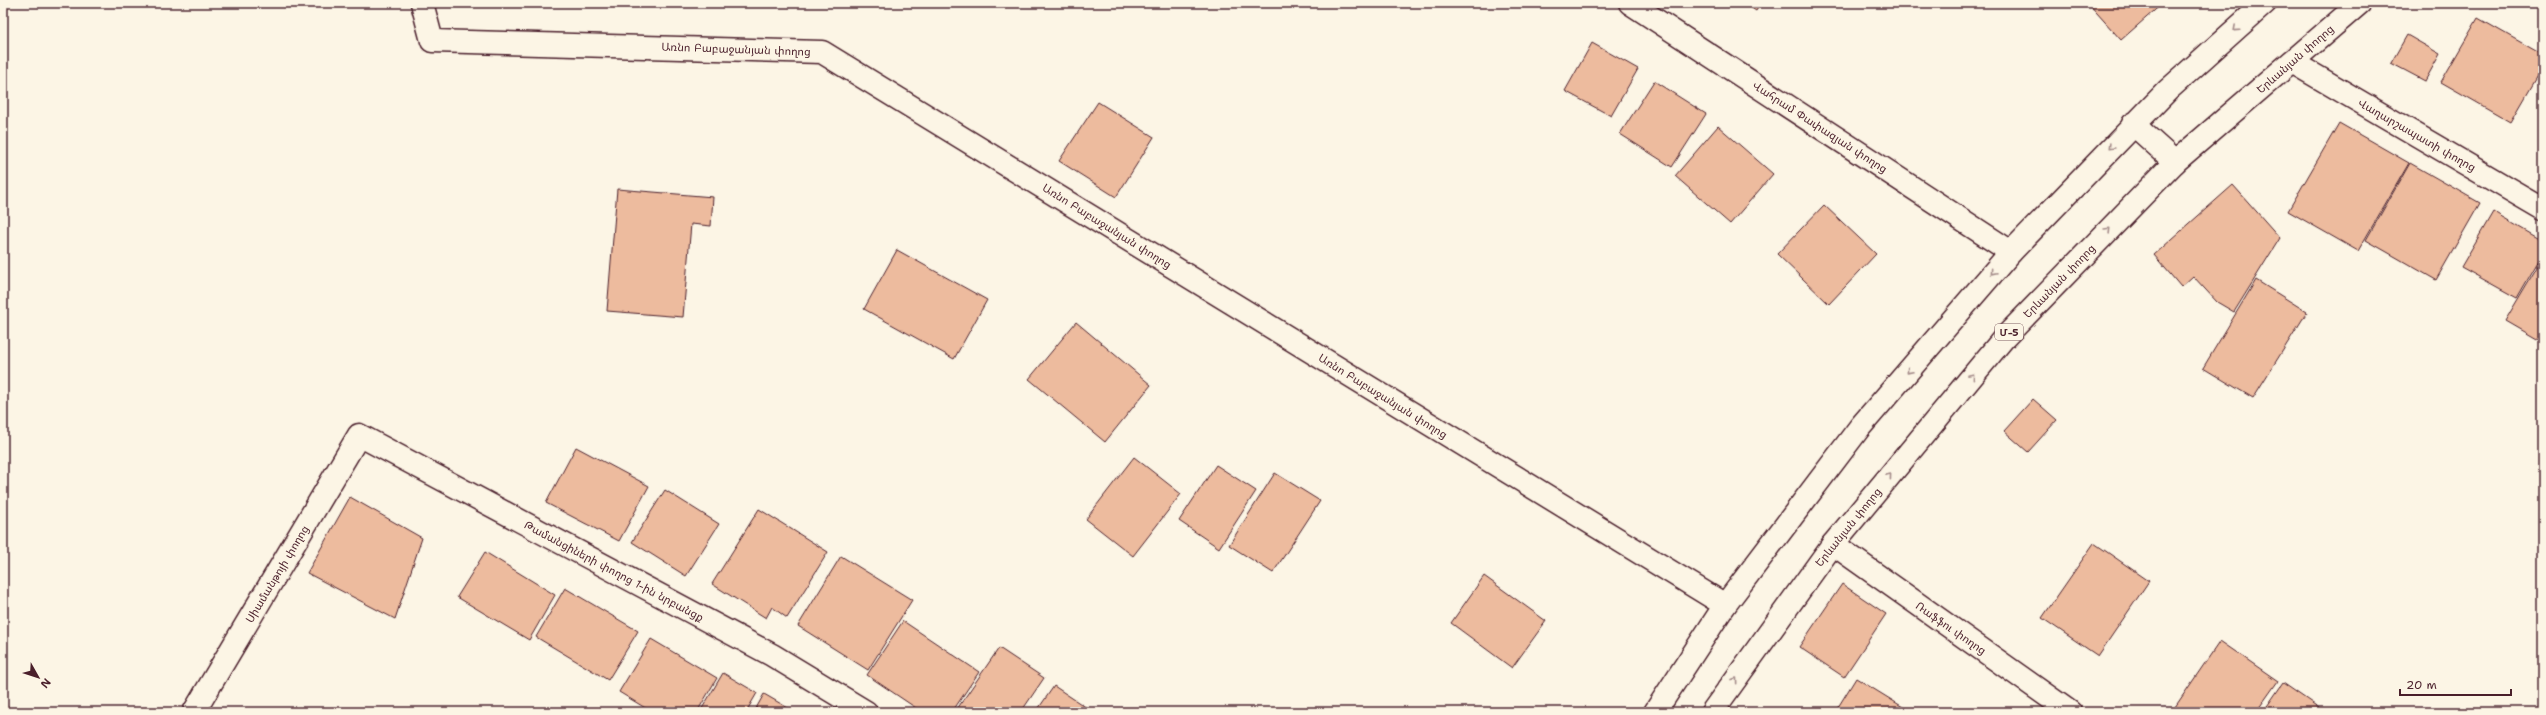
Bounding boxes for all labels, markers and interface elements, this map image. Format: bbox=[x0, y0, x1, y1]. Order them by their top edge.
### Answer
street label: Երևանյան փողոց bbox=[2254, 22, 2337, 97]
one-way arrow bbox=[2234, 24, 2241, 31]
street label: Առնո Բաբաջանյան փողոց bbox=[661, 39, 811, 60]
street label: Վահրամ Փափազյան փողոց bbox=[1749, 78, 1890, 177]
street label: Վաղարշապատի փողոց bbox=[2355, 95, 2478, 175]
one-way arrow bbox=[2108, 142, 2116, 150]
street label: Առնո Բաբաջանյան փողոց bbox=[1039, 180, 1174, 272]
one-way arrow bbox=[2103, 227, 2111, 235]
street label: Երևանյան փողոց bbox=[2020, 241, 2099, 322]
one-way arrow bbox=[1991, 267, 1998, 275]
road number: Մ-5 bbox=[1995, 324, 2023, 340]
street label: Առնո Բաբաջանյան փողոց bbox=[1315, 350, 1450, 442]
one-way arrow bbox=[1906, 366, 1913, 373]
one-way arrow bbox=[1967, 374, 1974, 381]
one-way arrow bbox=[1884, 474, 1891, 481]
street label: Երևանյան փողոց bbox=[1812, 485, 1885, 570]
street label: Թամանցիների փողոց 1-ին նրբանցք bbox=[521, 518, 706, 625]
street label: Սիամանթոյի փողոց bbox=[242, 523, 313, 626]
street label: Ռաֆֆու փողոց bbox=[1912, 598, 1989, 658]
north arrow bbox=[18, 657, 58, 697]
scale bar bbox=[2400, 671, 2511, 697]
text: N bbox=[37, 675, 54, 691]
text: 20 m bbox=[2406, 677, 2437, 693]
one-way arrow bbox=[1730, 678, 1737, 685]

